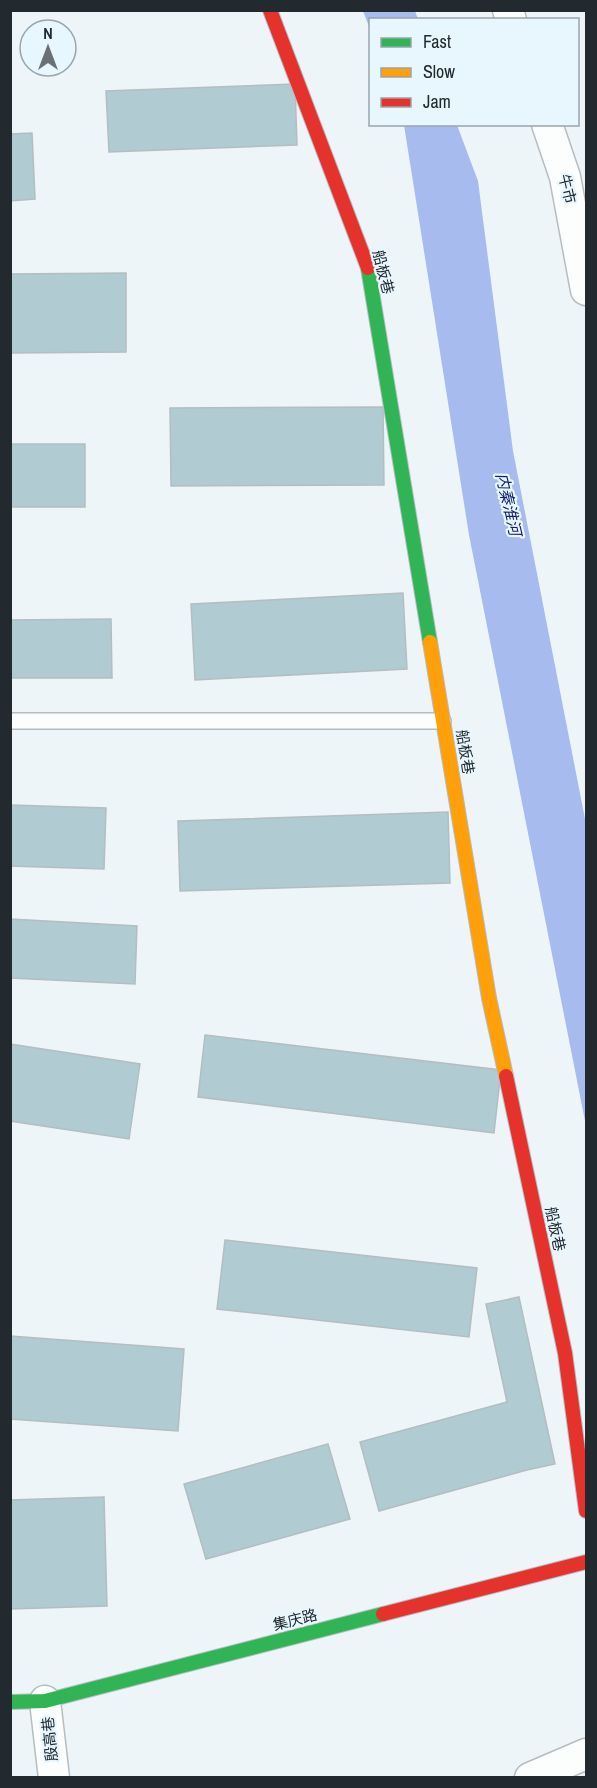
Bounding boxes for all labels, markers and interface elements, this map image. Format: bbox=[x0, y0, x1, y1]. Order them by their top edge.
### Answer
north arrow bbox=[18, 18, 78, 78]
legend bbox=[369, 18, 579, 126]
text: N bbox=[43, 22, 53, 44]
text: Fast bbox=[423, 29, 451, 54]
text: Slow bbox=[423, 59, 455, 84]
text: Jam bbox=[423, 89, 451, 114]
street label: 牛市 bbox=[554, 172, 581, 206]
street label: 船板巷 bbox=[368, 247, 399, 296]
water label: 内秦淮河 bbox=[491, 470, 528, 541]
street label: 船板巷 bbox=[452, 728, 479, 776]
street label: 船板巷 bbox=[541, 1205, 570, 1253]
street label: 集庆路 bbox=[270, 1604, 319, 1635]
street label: 殷高巷 bbox=[37, 1716, 62, 1763]

